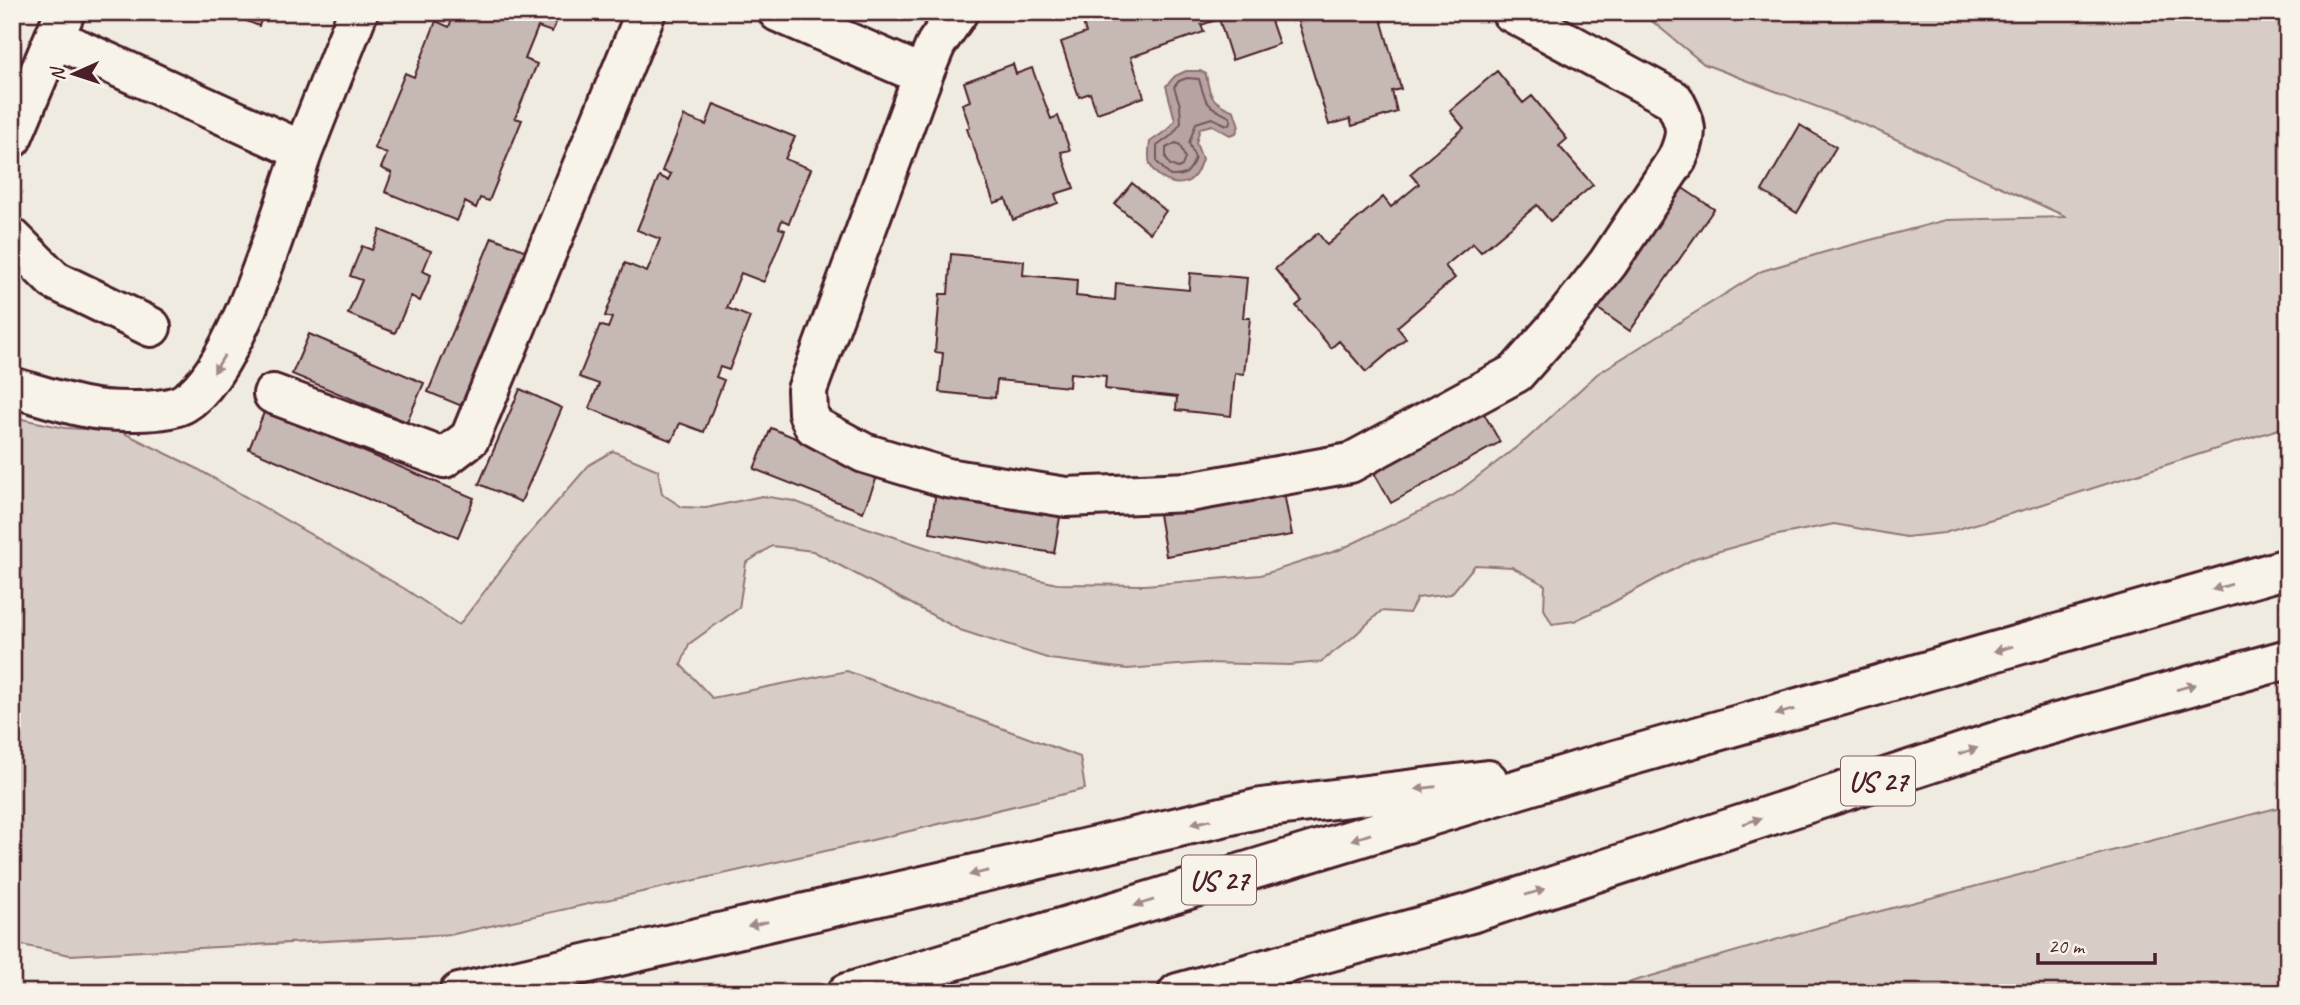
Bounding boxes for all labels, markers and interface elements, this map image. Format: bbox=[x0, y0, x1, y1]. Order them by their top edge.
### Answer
north arrow bbox=[38, 38, 108, 108]
text: N bbox=[46, 65, 70, 81]
one-way arrow bbox=[213, 354, 226, 373]
one-way arrow bbox=[2211, 582, 2232, 592]
one-way arrow bbox=[1993, 645, 2014, 655]
one-way arrow bbox=[2176, 681, 2198, 692]
one-way arrow bbox=[1773, 707, 1795, 718]
one-way arrow bbox=[1958, 745, 1979, 756]
road number: US 27 bbox=[1841, 756, 1915, 806]
one-way arrow bbox=[1415, 782, 1437, 793]
one-way arrow bbox=[1190, 816, 1212, 827]
one-way arrow bbox=[1741, 816, 1762, 826]
one-way arrow bbox=[1351, 832, 1372, 842]
road number: US 27 bbox=[1182, 856, 1256, 904]
one-way arrow bbox=[968, 867, 990, 878]
one-way arrow bbox=[1525, 886, 1546, 897]
one-way arrow bbox=[1133, 898, 1154, 908]
one-way arrow bbox=[747, 919, 769, 930]
scale bar bbox=[2038, 921, 2155, 965]
text: 20 m bbox=[2048, 933, 2086, 959]

